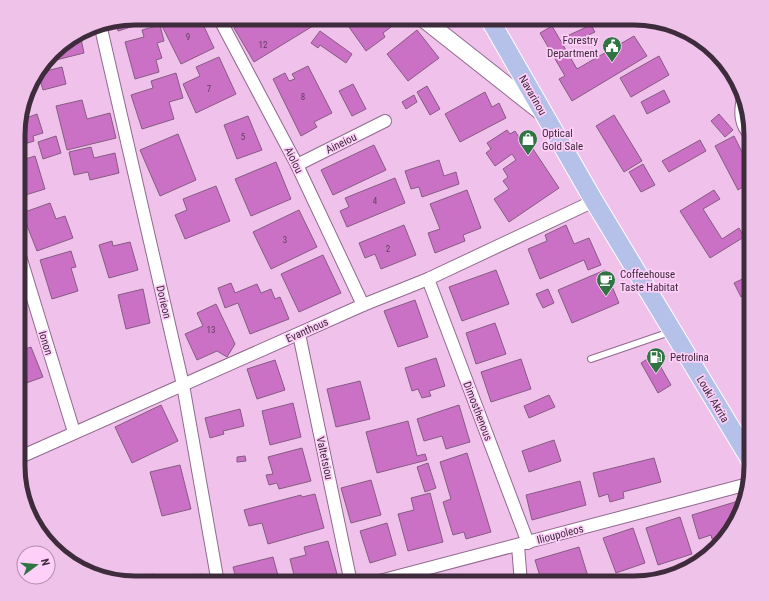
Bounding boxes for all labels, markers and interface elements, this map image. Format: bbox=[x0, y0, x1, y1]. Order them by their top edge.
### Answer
house number: 9 bbox=[186, 32, 190, 42]
place label: Forestry Department bbox=[547, 34, 598, 60]
public building icon: Forestry Department bbox=[601, 35, 623, 63]
house number: 12 bbox=[259, 40, 268, 50]
street label: Navarinou bbox=[516, 73, 549, 118]
house number: 7 bbox=[207, 84, 212, 94]
house number: 8 bbox=[301, 92, 305, 102]
place label: Optical Gold Sale bbox=[542, 127, 583, 153]
shop icon: Optical Gold Sale bbox=[517, 128, 539, 156]
street label: Aineiou bbox=[324, 130, 359, 156]
house number: 5 bbox=[241, 132, 246, 142]
street label: Aiolou bbox=[281, 145, 306, 176]
house number: 4 bbox=[373, 196, 378, 206]
house number: 3 bbox=[283, 235, 287, 245]
house number: 2 bbox=[386, 244, 391, 254]
place label: Coffeehouse Taste Habitat bbox=[620, 268, 678, 294]
cafe icon: Coffeehouse Taste Habitat bbox=[595, 269, 617, 297]
street label: Dorieon bbox=[153, 284, 174, 320]
street label: Evanthous bbox=[284, 315, 330, 346]
house number: 13 bbox=[207, 325, 215, 335]
street label: Ionon bbox=[36, 330, 55, 357]
fuel station icon: Petrolina bbox=[645, 346, 667, 374]
place label: Petrolina bbox=[670, 351, 709, 364]
street label: Louki Akrita bbox=[694, 374, 731, 425]
street label: Dimosthenous bbox=[460, 380, 495, 443]
street label: Valtetsiou bbox=[314, 435, 335, 481]
street label: Ilioupoleos bbox=[535, 522, 585, 547]
north arrow bbox=[16, 545, 56, 585]
text: N bbox=[38, 557, 52, 568]

